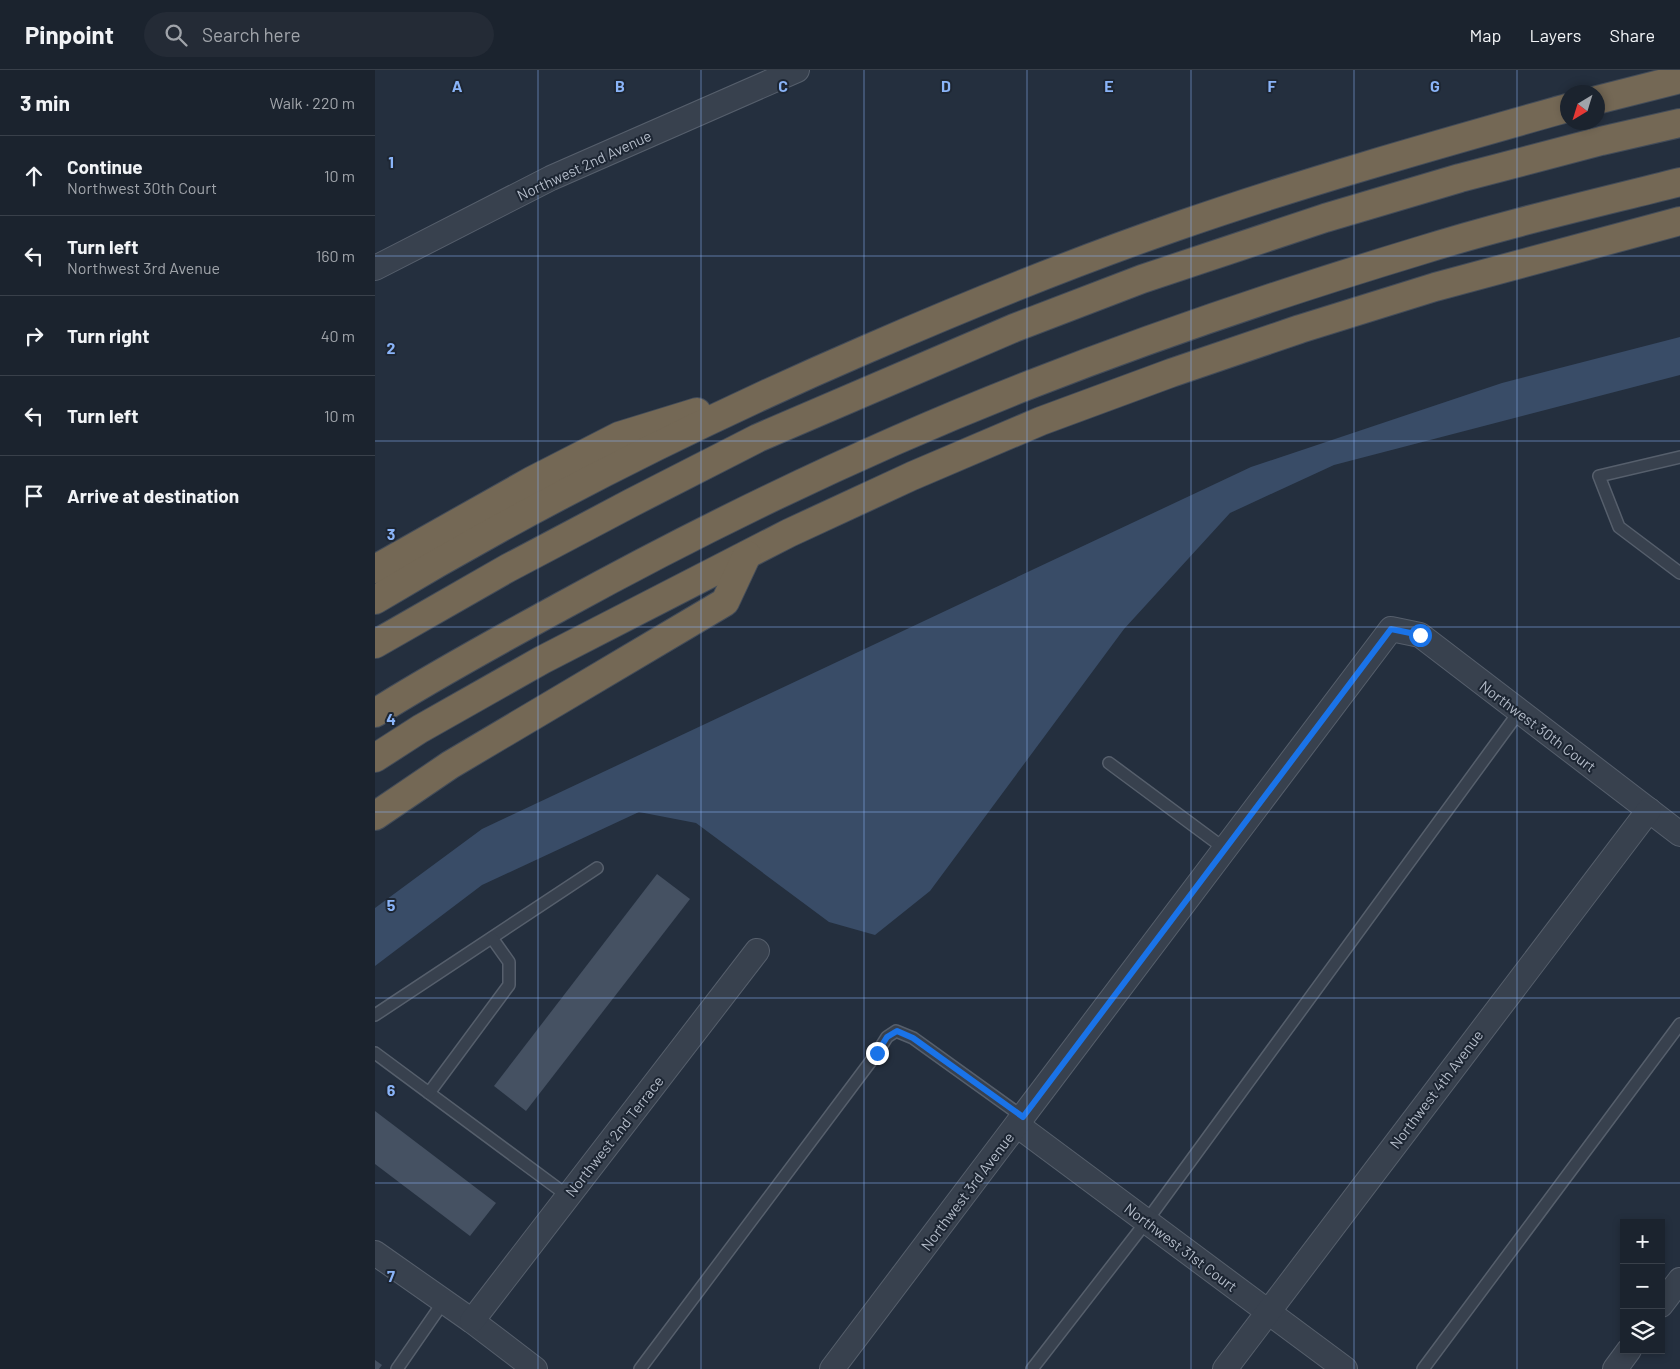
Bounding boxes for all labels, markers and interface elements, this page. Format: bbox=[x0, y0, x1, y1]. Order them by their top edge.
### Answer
search box bbox=[144, 12, 494, 57]
text: Pinpoint bbox=[25, 20, 114, 49]
icon: search bbox=[162, 21, 190, 49]
text: Search here bbox=[202, 23, 301, 46]
text: Map bbox=[1469, 24, 1501, 46]
text: Layers bbox=[1529, 24, 1582, 46]
text: Share bbox=[1610, 24, 1655, 46]
text: A bbox=[452, 76, 463, 95]
text: B bbox=[615, 76, 625, 95]
text: C bbox=[778, 76, 788, 95]
text: D bbox=[941, 76, 951, 95]
text: E bbox=[1104, 76, 1114, 95]
text: F bbox=[1268, 76, 1277, 95]
text: G bbox=[1430, 76, 1440, 95]
north arrow bbox=[1560, 85, 1605, 130]
text: 3 min bbox=[20, 90, 70, 115]
text: Walk · 220 m bbox=[269, 93, 355, 112]
street label: Northwest 2nd Avenue bbox=[514, 126, 654, 204]
text: 1 bbox=[388, 152, 394, 171]
text: Continue bbox=[67, 155, 143, 178]
icon: ahead bbox=[20, 162, 48, 190]
text: 10 m bbox=[324, 166, 355, 185]
text: Northwest 30th Court bbox=[67, 178, 217, 197]
text: Turn left bbox=[67, 235, 138, 258]
icon: left bbox=[20, 242, 48, 270]
text: 160 m bbox=[316, 246, 355, 265]
text: Northwest 3rd Avenue bbox=[67, 258, 220, 277]
icon: right bbox=[20, 322, 48, 350]
text: Turn right bbox=[67, 324, 149, 347]
text: 40 m bbox=[321, 326, 355, 345]
text: 2 bbox=[387, 338, 396, 357]
icon: left bbox=[20, 402, 48, 430]
text: Turn left bbox=[67, 404, 138, 427]
text: 10 m bbox=[324, 406, 355, 425]
icon: arrive bbox=[20, 482, 48, 510]
text: Arrive at destination bbox=[67, 484, 239, 507]
text: 3 bbox=[387, 524, 395, 543]
route start bbox=[1409, 624, 1432, 647]
street label: Northwest 30th Court bbox=[1476, 676, 1600, 776]
text: 4 bbox=[386, 709, 396, 728]
text: 5 bbox=[387, 895, 396, 914]
street label: Northwest 4th Avenue bbox=[1385, 1026, 1487, 1152]
route end bbox=[866, 1042, 889, 1065]
street label: Northwest 2nd Terrace bbox=[561, 1072, 667, 1200]
text: 6 bbox=[387, 1080, 396, 1099]
street label: Northwest 3rd Avenue bbox=[917, 1128, 1017, 1254]
street label: Northwest 31st Court bbox=[1121, 1199, 1241, 1295]
map controls bbox=[1620, 1219, 1665, 1354]
button: + bbox=[1620, 1219, 1665, 1264]
button: − bbox=[1620, 1264, 1665, 1309]
text: 7 bbox=[387, 1266, 395, 1285]
button: layers bbox=[1620, 1309, 1665, 1354]

